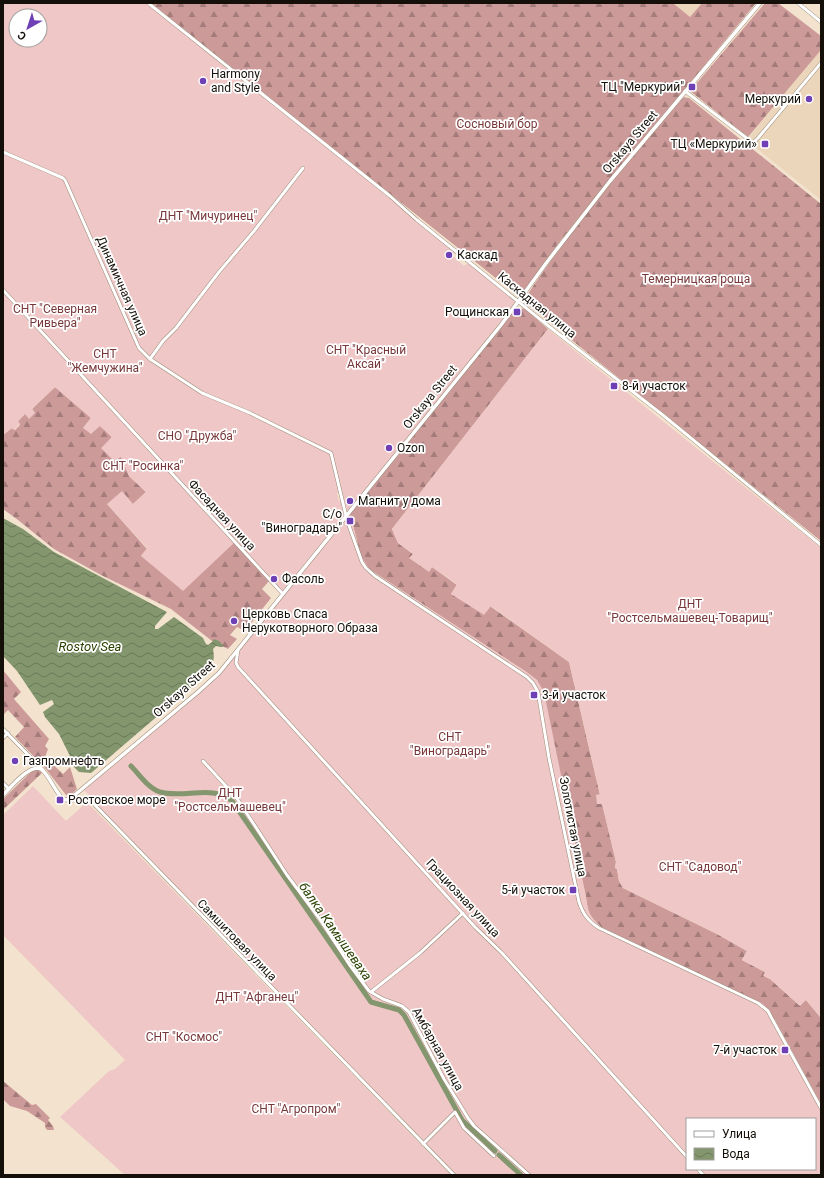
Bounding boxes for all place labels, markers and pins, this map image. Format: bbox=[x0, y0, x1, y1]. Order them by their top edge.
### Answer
place label: Harmony and Style bbox=[211, 67, 260, 95]
marker: Harmony and Style bbox=[198, 76, 208, 86]
place label: ТЦ "Меркурий" bbox=[601, 80, 684, 94]
marker: ТЦ "Меркурий" bbox=[687, 82, 697, 92]
place label: Меркурий bbox=[745, 92, 801, 106]
marker: Меркурий bbox=[804, 94, 814, 104]
place label: ТЦ «Меркурий» bbox=[670, 137, 757, 151]
marker: ТЦ «Меркурий» bbox=[760, 139, 770, 149]
place label: Каскад bbox=[457, 248, 498, 262]
marker: Каскад bbox=[444, 250, 454, 260]
place label: Рощинская bbox=[445, 305, 509, 319]
marker: Рощинская bbox=[512, 307, 522, 317]
place label: 8-й участок bbox=[622, 379, 686, 393]
marker: 8-й участок bbox=[609, 381, 619, 391]
place label: Ozon bbox=[397, 441, 425, 455]
marker: Ozon bbox=[384, 443, 394, 453]
place label: Магнит у дома bbox=[358, 494, 441, 508]
marker: Магнит у дома bbox=[345, 496, 355, 506]
place label: С/о "Виноградарь" bbox=[262, 507, 342, 535]
marker: С/о "Виноградарь" bbox=[345, 516, 355, 526]
place label: Фасоль bbox=[282, 572, 324, 586]
marker: Фасоль bbox=[269, 574, 279, 584]
place label: Церковь Спаса Нерукотворного Образа bbox=[242, 607, 378, 635]
marker: Церковь Спаса Нерукотворного Образа bbox=[229, 616, 239, 626]
place label: 3-й участок bbox=[542, 688, 606, 702]
marker: 3-й участок bbox=[529, 690, 539, 700]
place label: Газпромнефть bbox=[23, 754, 104, 768]
marker: Газпромнефть bbox=[10, 756, 20, 766]
place label: Ростовское море bbox=[68, 793, 166, 807]
marker: Ростовское море bbox=[55, 795, 65, 805]
place label: 5-й участок bbox=[501, 883, 566, 897]
marker: 5-й участок bbox=[568, 885, 578, 895]
place label: 7-й участок bbox=[713, 1043, 778, 1057]
marker: 7-й участок bbox=[780, 1045, 790, 1055]

